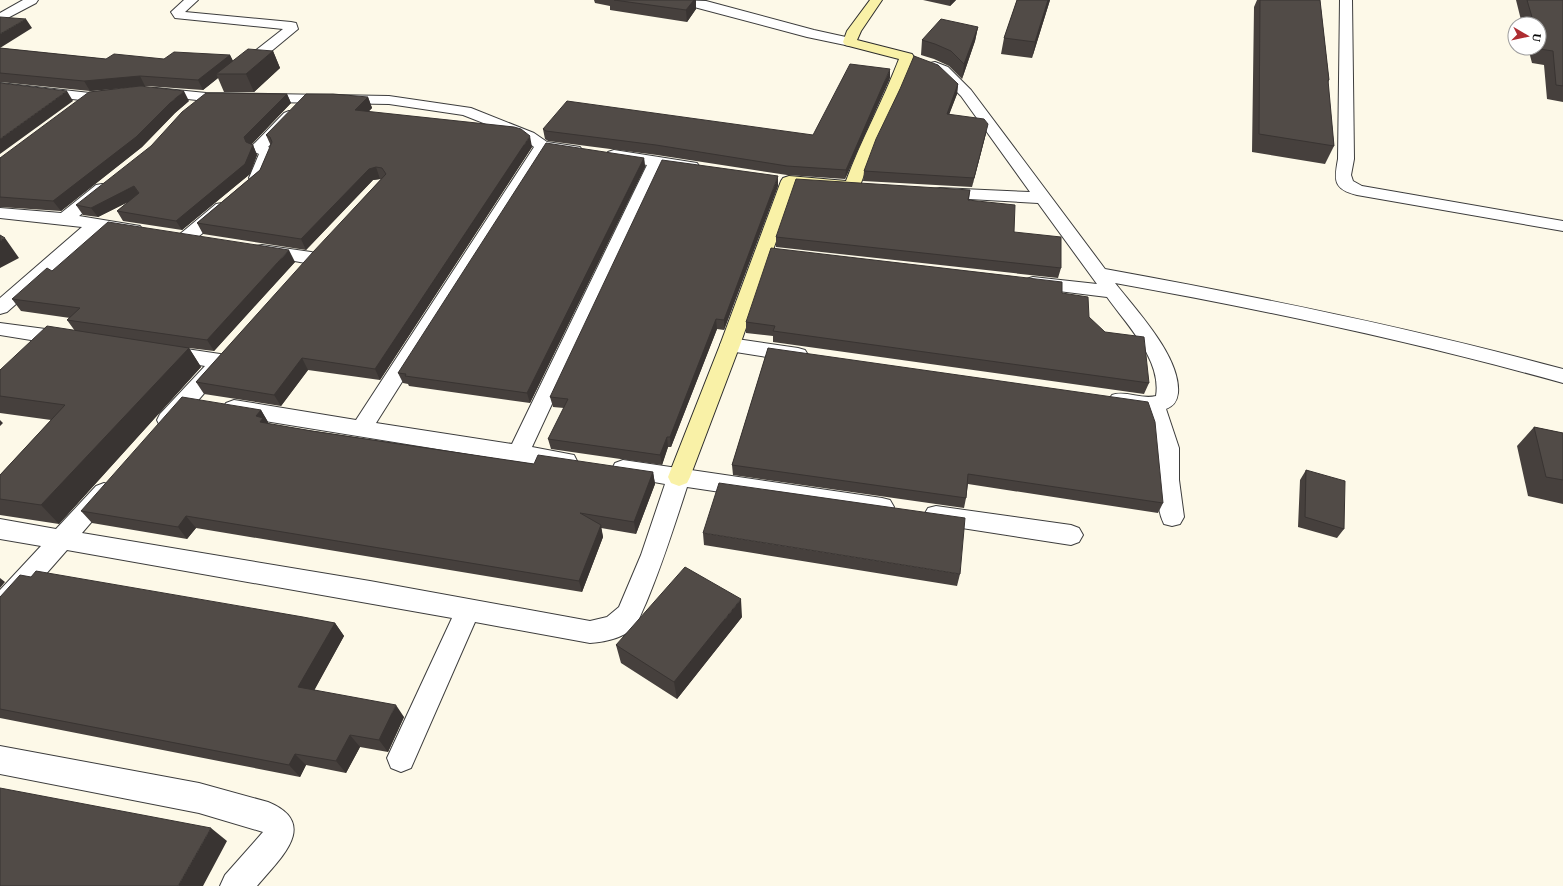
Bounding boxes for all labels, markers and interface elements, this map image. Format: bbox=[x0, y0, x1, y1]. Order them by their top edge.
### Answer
north arrow bbox=[1507, 16, 1547, 56]
text: U bbox=[1529, 32, 1544, 43]

